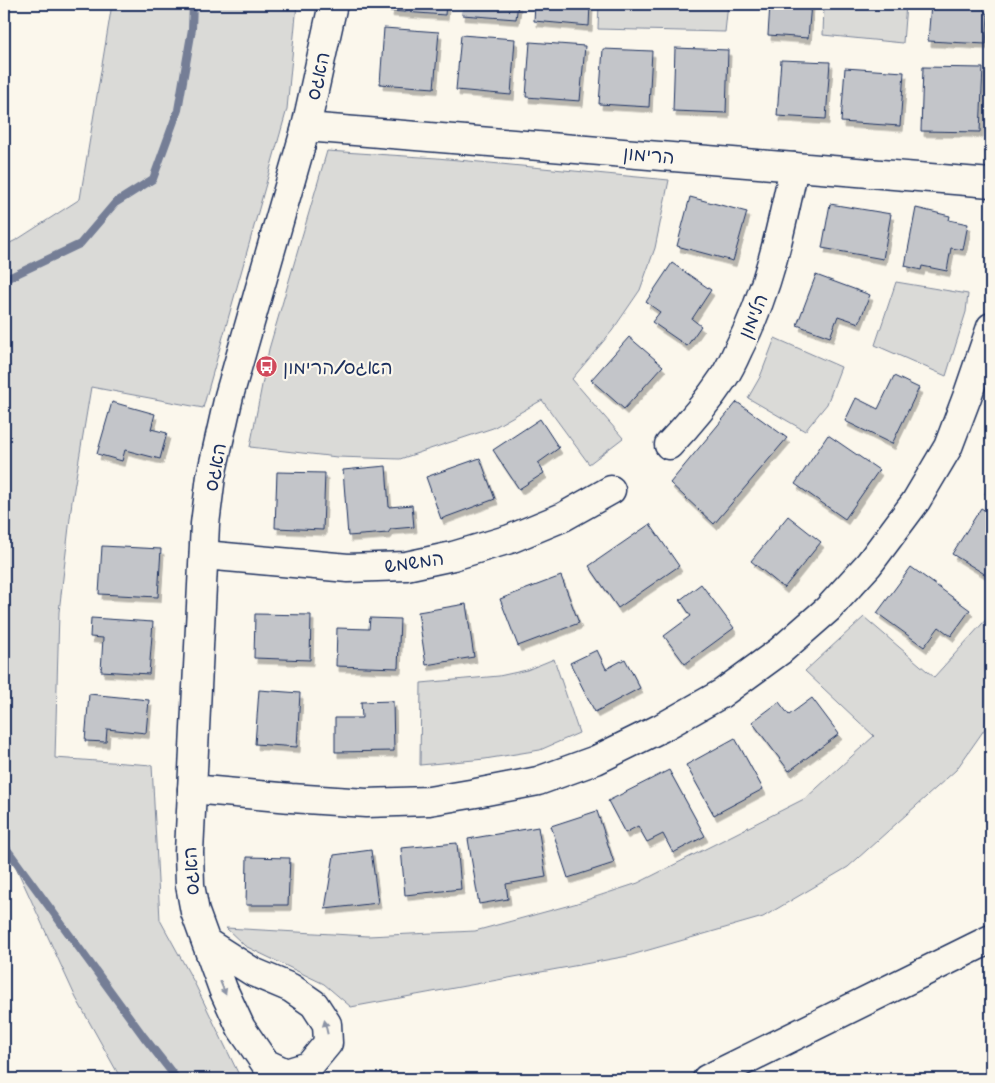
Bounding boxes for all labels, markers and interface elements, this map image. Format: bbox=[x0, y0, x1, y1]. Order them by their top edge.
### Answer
street label: האגס bbox=[296, 49, 340, 103]
street label: הרימון bbox=[622, 136, 676, 174]
street label: הלימון bbox=[729, 288, 777, 344]
place label: האגס/הרימון bbox=[283, 351, 393, 384]
bus stop icon: האגס/הרימון bbox=[255, 355, 279, 379]
street label: האגס bbox=[194, 440, 236, 494]
street label: המשמש bbox=[382, 541, 446, 583]
street label: האגס bbox=[173, 846, 209, 896]
one-way arrow bbox=[219, 981, 227, 996]
one-way arrow bbox=[321, 1019, 329, 1035]

